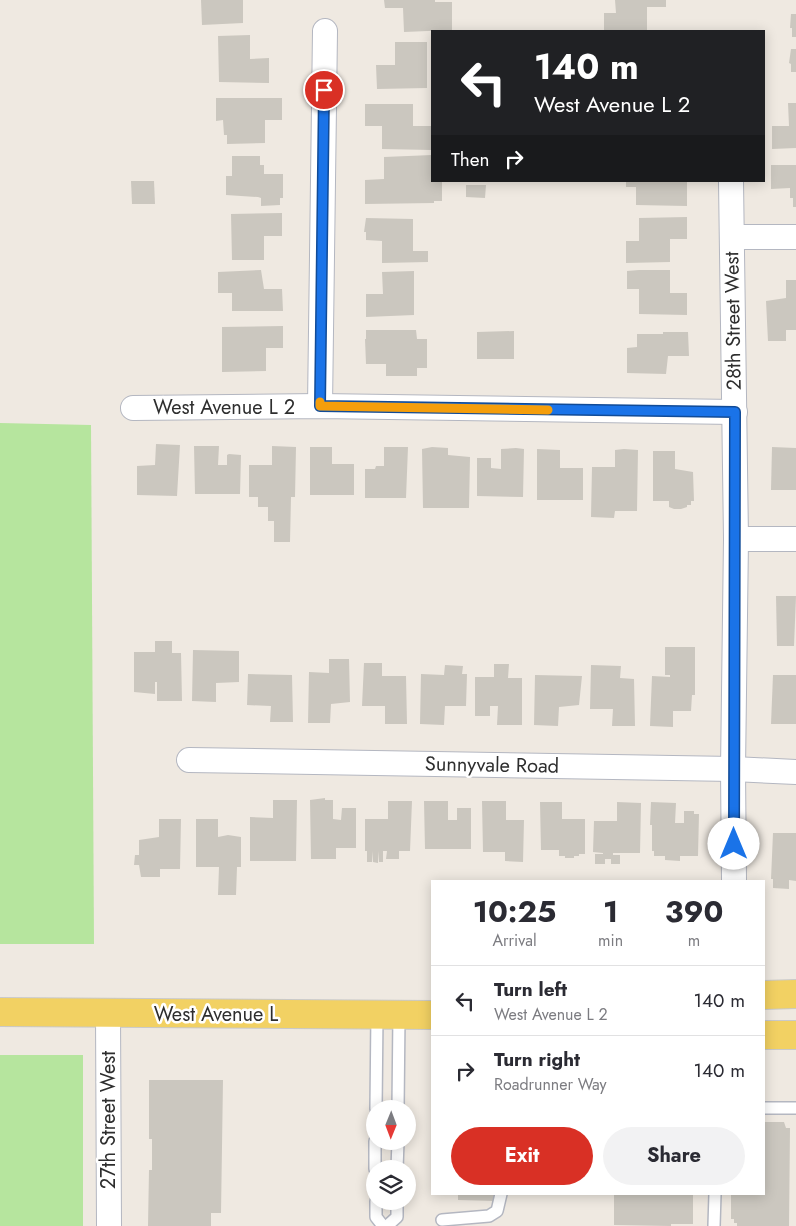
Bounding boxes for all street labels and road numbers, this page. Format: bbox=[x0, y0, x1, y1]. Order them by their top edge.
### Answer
street label: 28th Street West bbox=[717, 251, 749, 391]
street label: West Avenue L 2 bbox=[153, 393, 295, 422]
street label: Sunnyvale Road bbox=[425, 749, 559, 781]
street label: West Avenue L bbox=[154, 1000, 278, 1029]
street label: 27th Street West bbox=[94, 1051, 123, 1189]

